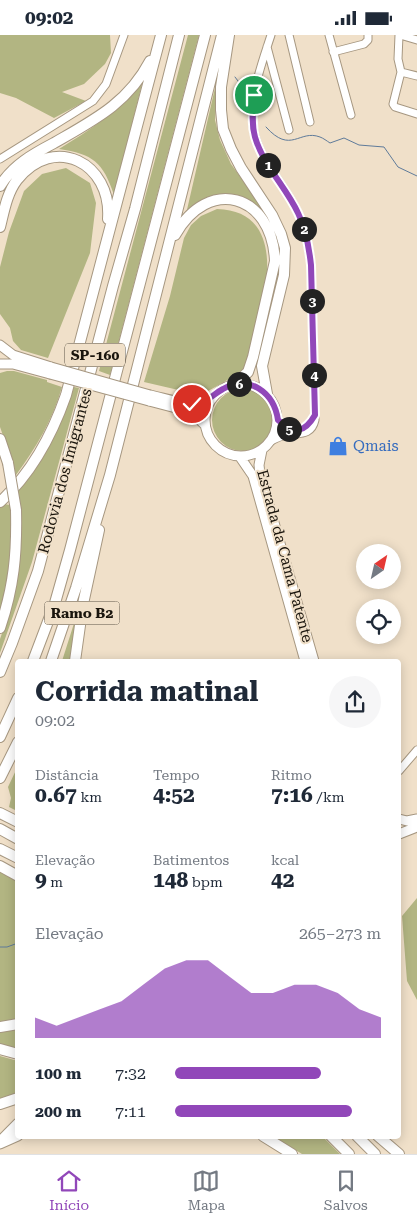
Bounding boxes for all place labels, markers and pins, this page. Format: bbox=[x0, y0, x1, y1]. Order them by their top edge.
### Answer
pin bbox=[233, 74, 275, 116]
pin: 1 bbox=[256, 153, 280, 177]
pin: 2 bbox=[292, 217, 316, 241]
pin: 3 bbox=[300, 289, 324, 313]
pin: 4 bbox=[302, 363, 326, 387]
pin: 6 bbox=[226, 371, 252, 397]
pin bbox=[171, 383, 213, 425]
pin: 5 bbox=[276, 417, 302, 441]
shop icon: Qmais bbox=[327, 435, 349, 457]
place label: Qmais bbox=[353, 437, 399, 455]

